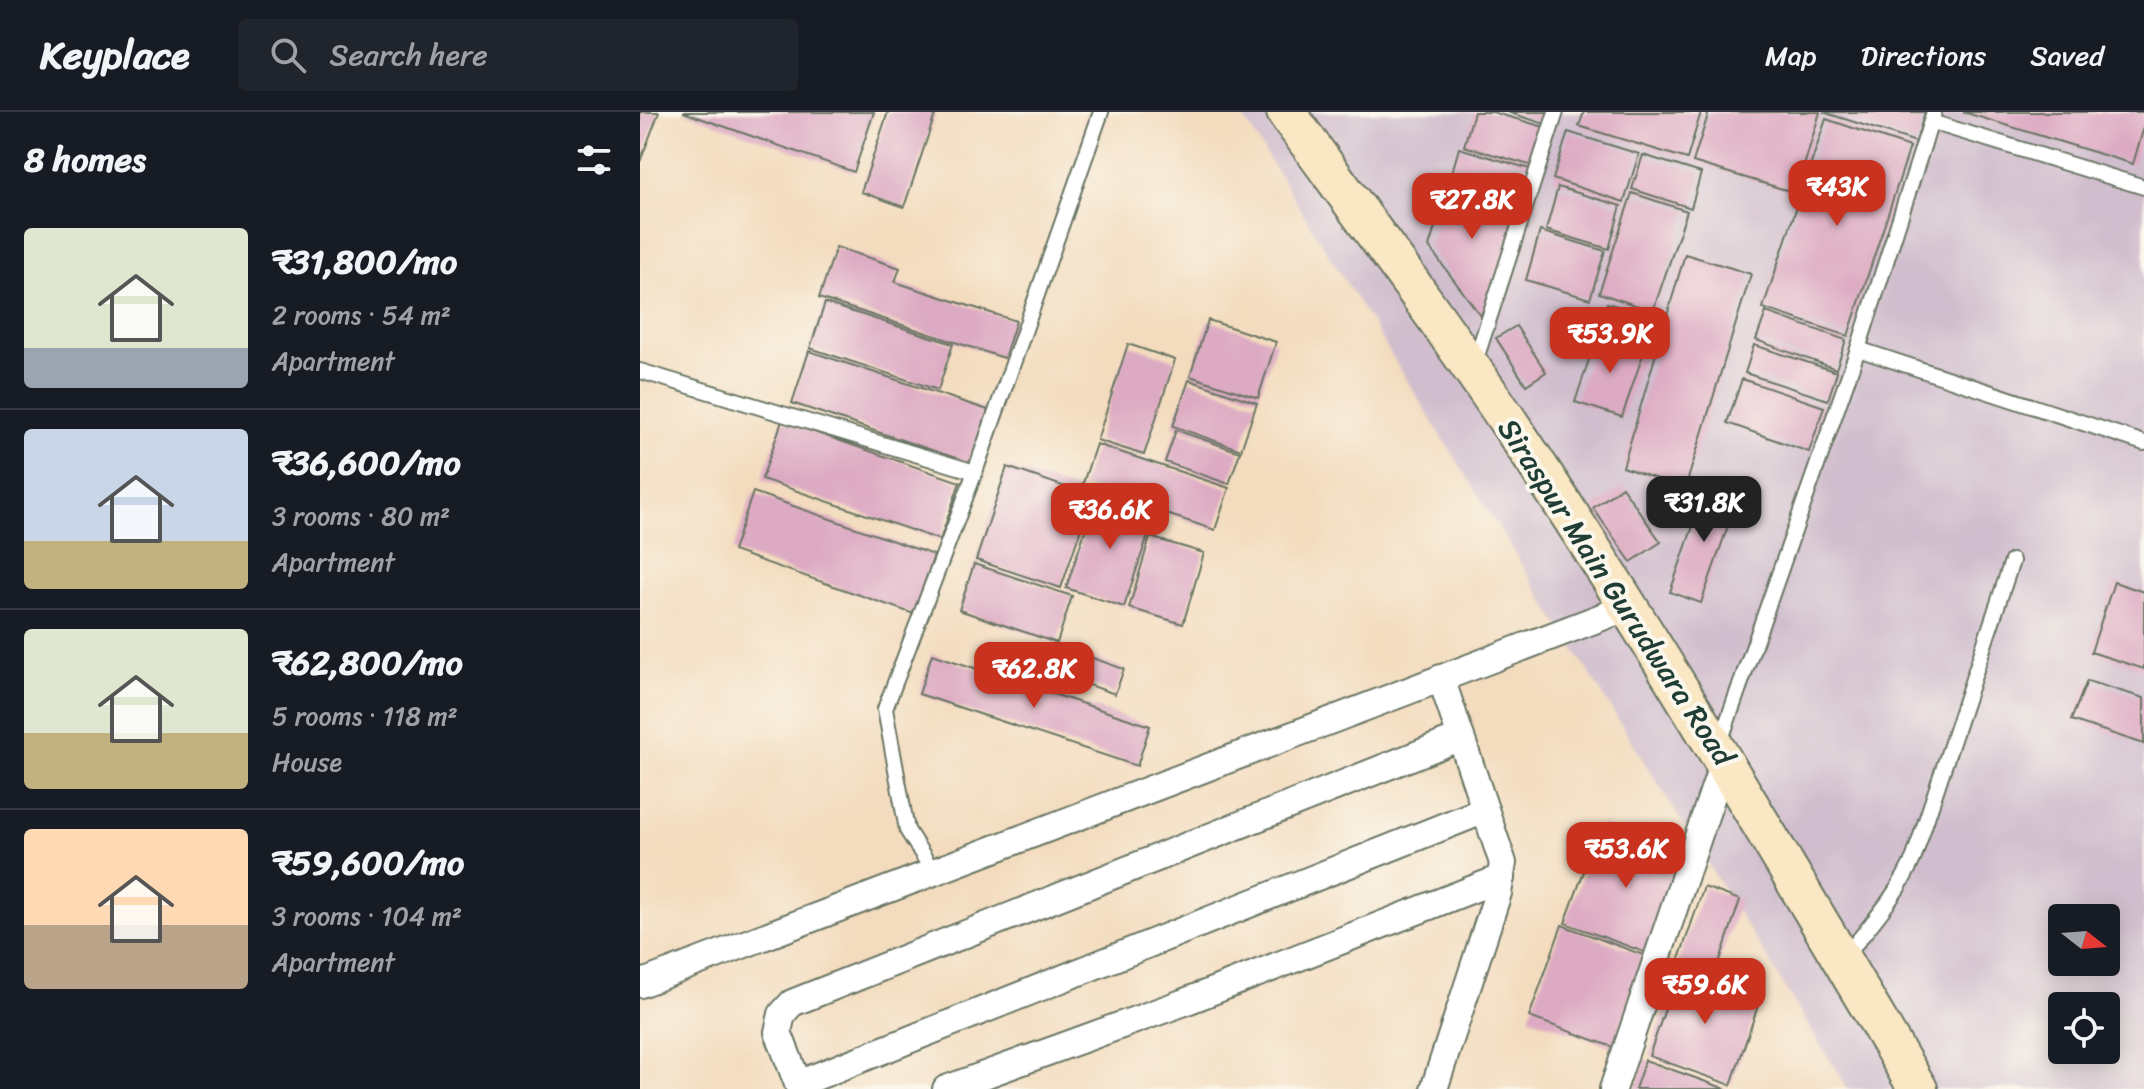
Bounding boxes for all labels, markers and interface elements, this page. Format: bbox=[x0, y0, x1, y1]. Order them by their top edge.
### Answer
search box bbox=[238, 19, 798, 91]
text: Keyplace bbox=[40, 22, 190, 89]
text: Search here bbox=[330, 28, 488, 82]
text: Map bbox=[1765, 31, 1817, 80]
text: Directions bbox=[1861, 31, 1986, 80]
text: Saved bbox=[2030, 31, 2104, 80]
icon: search bbox=[266, 33, 310, 77]
text: 8 homes bbox=[24, 130, 146, 190]
icon: filters bbox=[572, 138, 616, 182]
pin: ₹43K bbox=[1790, 160, 1884, 228]
text: ₹43K bbox=[1807, 163, 1867, 209]
pin: ₹27.8K bbox=[1407, 173, 1537, 241]
text: ₹27.8K bbox=[1430, 176, 1514, 222]
text: ₹31,800/mo bbox=[272, 232, 457, 292]
icon: home bbox=[88, 260, 184, 356]
text: 2 rooms · 54 m² bbox=[272, 292, 451, 338]
pin: ₹53.9K bbox=[1545, 307, 1675, 375]
text: ₹53.9K bbox=[1568, 310, 1652, 356]
text: Apartment bbox=[272, 338, 395, 384]
street label: Siraspur Main Gurudwara Road bbox=[1483, 407, 1750, 779]
text: ₹36,600/mo bbox=[272, 433, 461, 493]
icon: home bbox=[88, 461, 184, 557]
pin: ₹31.8K bbox=[1639, 476, 1769, 544]
text: ₹31.8K bbox=[1664, 479, 1744, 525]
pin: ₹36.6K bbox=[1045, 483, 1175, 551]
text: ₹36.6K bbox=[1069, 486, 1151, 532]
text: 3 rooms · 80 m² bbox=[272, 493, 450, 539]
text: Apartment bbox=[272, 539, 395, 585]
text: ₹62,800/mo bbox=[272, 633, 463, 693]
pin: ₹62.8K bbox=[969, 642, 1099, 710]
text: ₹62.8K bbox=[992, 645, 1076, 691]
icon: home bbox=[88, 661, 184, 757]
text: 5 rooms · 118 m² bbox=[272, 693, 458, 739]
text: House bbox=[272, 739, 342, 785]
pin: ₹53.6K bbox=[1561, 822, 1691, 890]
text: ₹53.6K bbox=[1584, 825, 1668, 871]
text: ₹59,600/mo bbox=[272, 833, 464, 893]
icon: home bbox=[88, 861, 184, 957]
text: 3 rooms · 104 m² bbox=[272, 893, 462, 939]
north arrow bbox=[2048, 904, 2120, 976]
map controls bbox=[2048, 904, 2120, 1064]
text: Apartment bbox=[272, 939, 395, 985]
pin: ₹59.6K bbox=[1640, 958, 1770, 1026]
text: ₹59.6K bbox=[1663, 961, 1747, 1007]
button: locate bbox=[2048, 992, 2120, 1064]

